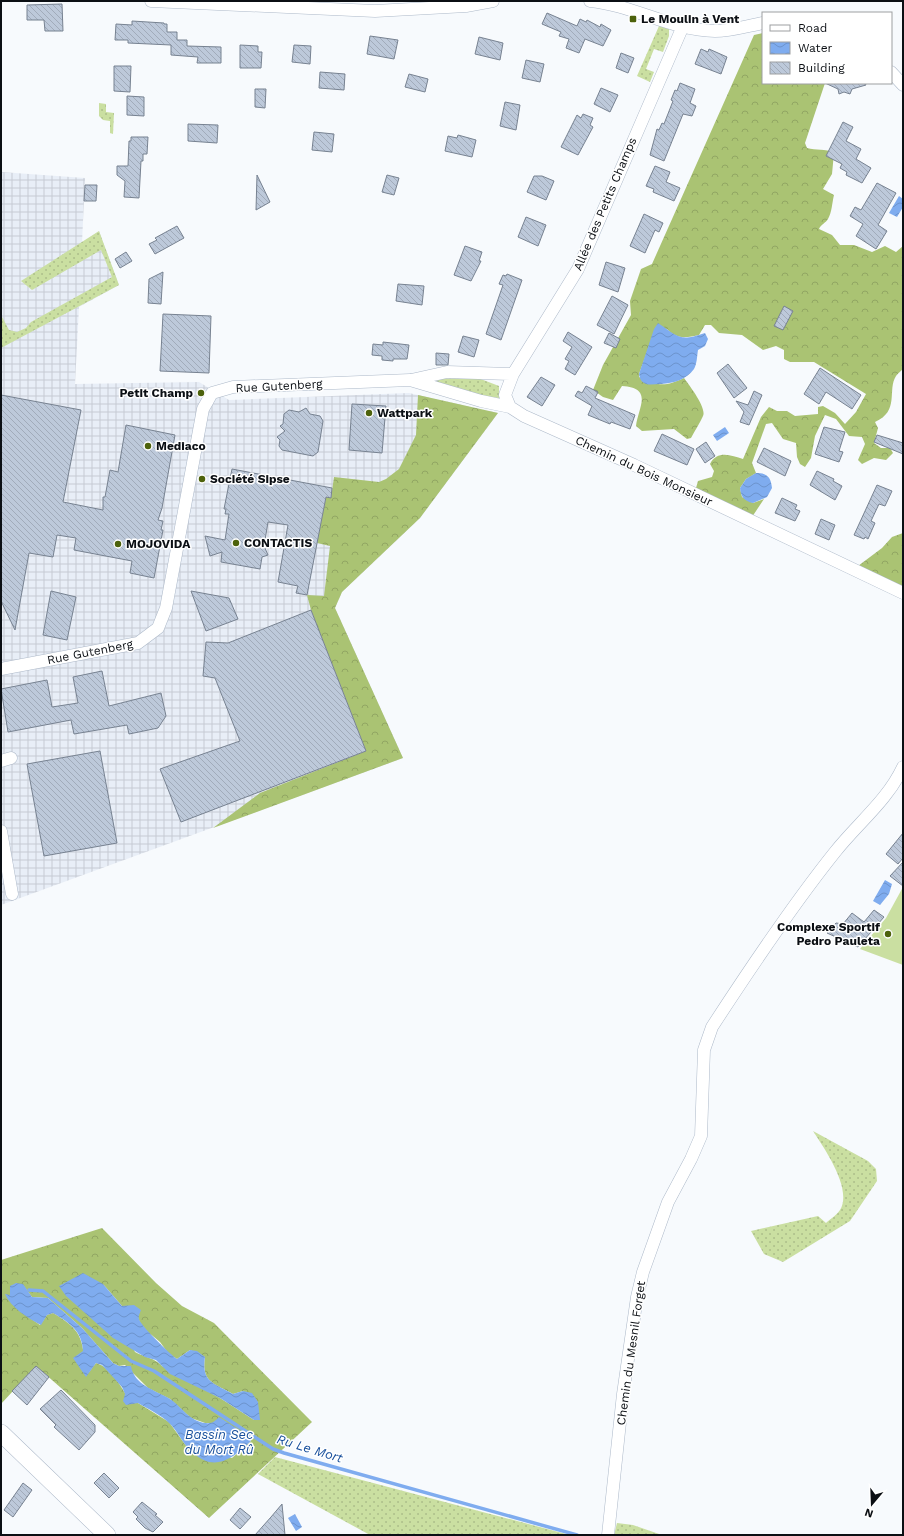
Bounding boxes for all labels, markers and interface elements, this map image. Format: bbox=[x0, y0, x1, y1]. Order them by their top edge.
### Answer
place label: Le Moulin à Vent bbox=[641, 12, 740, 26]
legend bbox=[762, 12, 892, 84]
marker: Le Moulin à Vent bbox=[628, 14, 638, 24]
text: Road bbox=[798, 21, 827, 35]
text: Water bbox=[798, 41, 833, 55]
text: Building bbox=[798, 61, 845, 75]
street label: Allée des Petits Champs bbox=[571, 135, 639, 273]
street label: Rue Gutenberg bbox=[235, 377, 324, 395]
place label: Petit Champ bbox=[120, 386, 193, 400]
marker: Petit Champ bbox=[196, 388, 206, 398]
place label: Wattpark bbox=[377, 406, 433, 420]
marker: Wattpark bbox=[364, 408, 374, 418]
street label: Chemin du Bois Monsieur bbox=[573, 433, 715, 509]
place label: Mediaco bbox=[156, 439, 206, 453]
marker: Mediaco bbox=[143, 441, 153, 451]
place label: Société Sipse bbox=[210, 472, 290, 486]
marker: Société Sipse bbox=[197, 474, 207, 484]
place label: CONTACTIS bbox=[244, 536, 312, 550]
place label: MOJOVIDA bbox=[126, 537, 191, 551]
marker: CONTACTIS bbox=[231, 538, 241, 548]
marker: MOJOVIDA bbox=[113, 539, 123, 549]
street label: Rue Gutenberg bbox=[46, 637, 135, 667]
place label: Complexe Sportif Pedro Pauleta bbox=[777, 920, 880, 948]
marker: Complexe Sportif Pedro Pauleta bbox=[883, 929, 893, 939]
street label: Chemin du Mesnil Forget bbox=[614, 1280, 648, 1426]
water label: Bassin Sec du Mort Rû bbox=[185, 1427, 254, 1457]
water label: Ru Le Mort bbox=[275, 1431, 345, 1466]
north arrow bbox=[852, 1484, 892, 1524]
text: N bbox=[863, 1506, 875, 1520]

